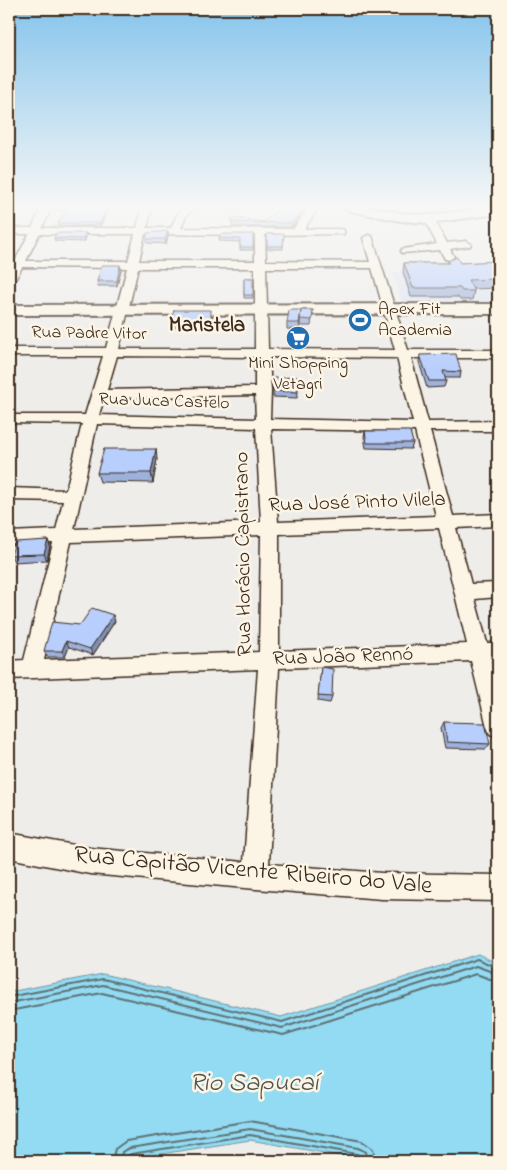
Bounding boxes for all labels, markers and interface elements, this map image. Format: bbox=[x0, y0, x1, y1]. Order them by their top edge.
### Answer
place label: Apex Fit Academia bbox=[378, 297, 452, 344]
sports icon: Apex Fit Academia bbox=[347, 307, 373, 333]
district label: Maristela bbox=[169, 311, 245, 341]
street label: Rua Padre Vitor bbox=[31, 320, 147, 348]
supermarket icon: Mini Shopping Vetagri bbox=[285, 325, 311, 351]
place label: Mini Shopping Vetagri bbox=[248, 351, 348, 399]
street label: Rua Juca Castelo bbox=[98, 387, 230, 417]
street label: Rua Horácio Capistrano bbox=[227, 451, 261, 657]
street label: Rua José Pinto Vilela bbox=[268, 485, 446, 521]
street label: Rua João Rennó bbox=[272, 640, 414, 674]
street label: Rua Capitão Vicente Ribeiro do Vale bbox=[72, 837, 434, 905]
water label: Rio Sapucaí bbox=[189, 1065, 323, 1103]

